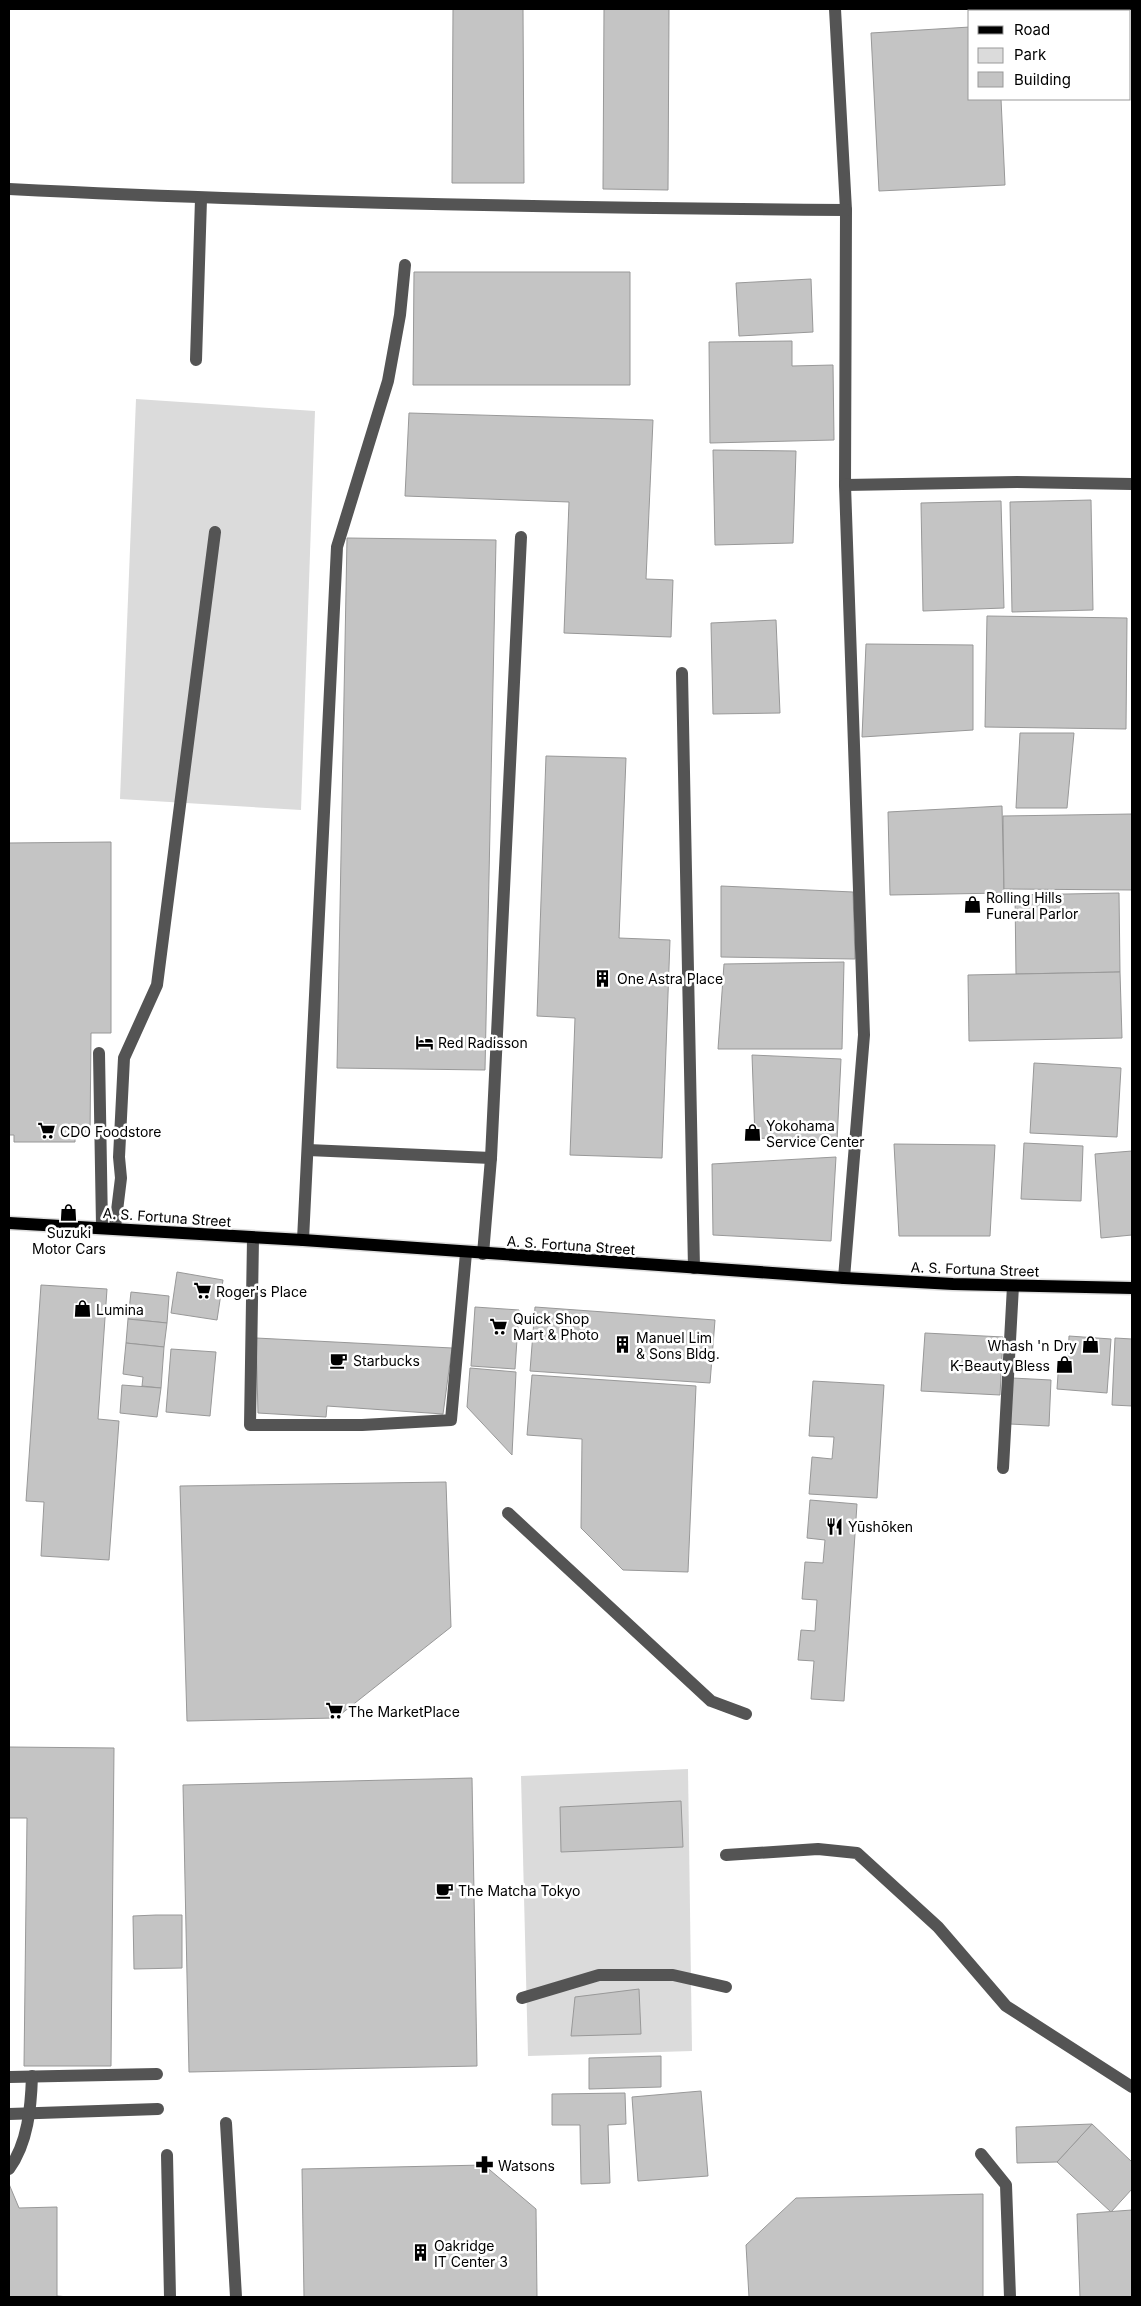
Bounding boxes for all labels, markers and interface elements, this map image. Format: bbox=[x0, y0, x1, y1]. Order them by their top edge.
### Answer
legend bbox=[968, 10, 1131, 100]
text: Road bbox=[1014, 20, 1050, 39]
text: Park bbox=[1014, 45, 1047, 64]
text: Building bbox=[1014, 70, 1071, 89]
place label: Rolling Hills Funeral Parlor bbox=[986, 889, 1078, 922]
shop icon: Rolling Hills Funeral Parlor bbox=[962, 895, 982, 915]
building icon: One Astra Place bbox=[593, 968, 613, 988]
place label: One Astra Place bbox=[617, 970, 723, 987]
hotel icon: Red Radisson bbox=[414, 1032, 434, 1052]
place label: Red Radisson bbox=[438, 1034, 528, 1051]
place label: Yokohama Service Center bbox=[766, 1117, 865, 1150]
supermarket icon: CDO Foodstore bbox=[36, 1121, 56, 1141]
place label: CDO Foodstore bbox=[60, 1123, 161, 1140]
shop icon: Yokohama Service Center bbox=[742, 1123, 762, 1143]
shop icon: Suzuki Motor Cars bbox=[59, 1202, 79, 1222]
street label: A. S. Fortuna Street bbox=[102, 1204, 232, 1230]
place label: Suzuki Motor Cars bbox=[32, 1224, 106, 1257]
street label: A. S. Fortuna Street bbox=[506, 1232, 636, 1258]
street label: A. S. Fortuna Street bbox=[910, 1258, 1040, 1280]
supermarket icon: Roger's Place bbox=[192, 1281, 212, 1301]
place label: Roger's Place bbox=[216, 1283, 307, 1300]
shop icon: Lumina bbox=[72, 1299, 92, 1319]
place label: Lumina bbox=[96, 1301, 144, 1318]
place label: Quick Shop Mart & Photo bbox=[513, 1310, 599, 1343]
supermarket icon: Quick Shop Mart & Photo bbox=[489, 1316, 509, 1336]
place label: Manuel Lim & Sons Bldg. bbox=[636, 1329, 720, 1362]
building icon: Manuel Lim & Sons Bldg. bbox=[612, 1335, 632, 1355]
shop icon: Whash 'n Dry bbox=[1081, 1335, 1101, 1355]
place label: Whash 'n Dry bbox=[988, 1337, 1077, 1354]
cafe icon: Starbucks bbox=[329, 1350, 349, 1370]
place label: Starbucks bbox=[353, 1352, 420, 1369]
shop icon: K-Beauty Bless bbox=[1054, 1355, 1074, 1375]
place label: K-Beauty Bless bbox=[950, 1357, 1050, 1374]
restaurant icon: Yūshōken bbox=[824, 1516, 844, 1536]
place label: Yūshōken bbox=[848, 1518, 913, 1535]
supermarket icon: The MarketPlace bbox=[324, 1701, 344, 1721]
place label: The MarketPlace bbox=[348, 1703, 460, 1720]
cafe icon: The Matcha Tokyo bbox=[434, 1880, 454, 1900]
place label: The Matcha Tokyo bbox=[458, 1882, 580, 1899]
pharmacy icon: Watsons bbox=[474, 2155, 494, 2175]
place label: Watsons bbox=[498, 2157, 555, 2174]
place label: Oakridge IT Center 3 bbox=[434, 2237, 508, 2270]
building icon: Oakridge IT Center 3 bbox=[410, 2243, 430, 2263]

